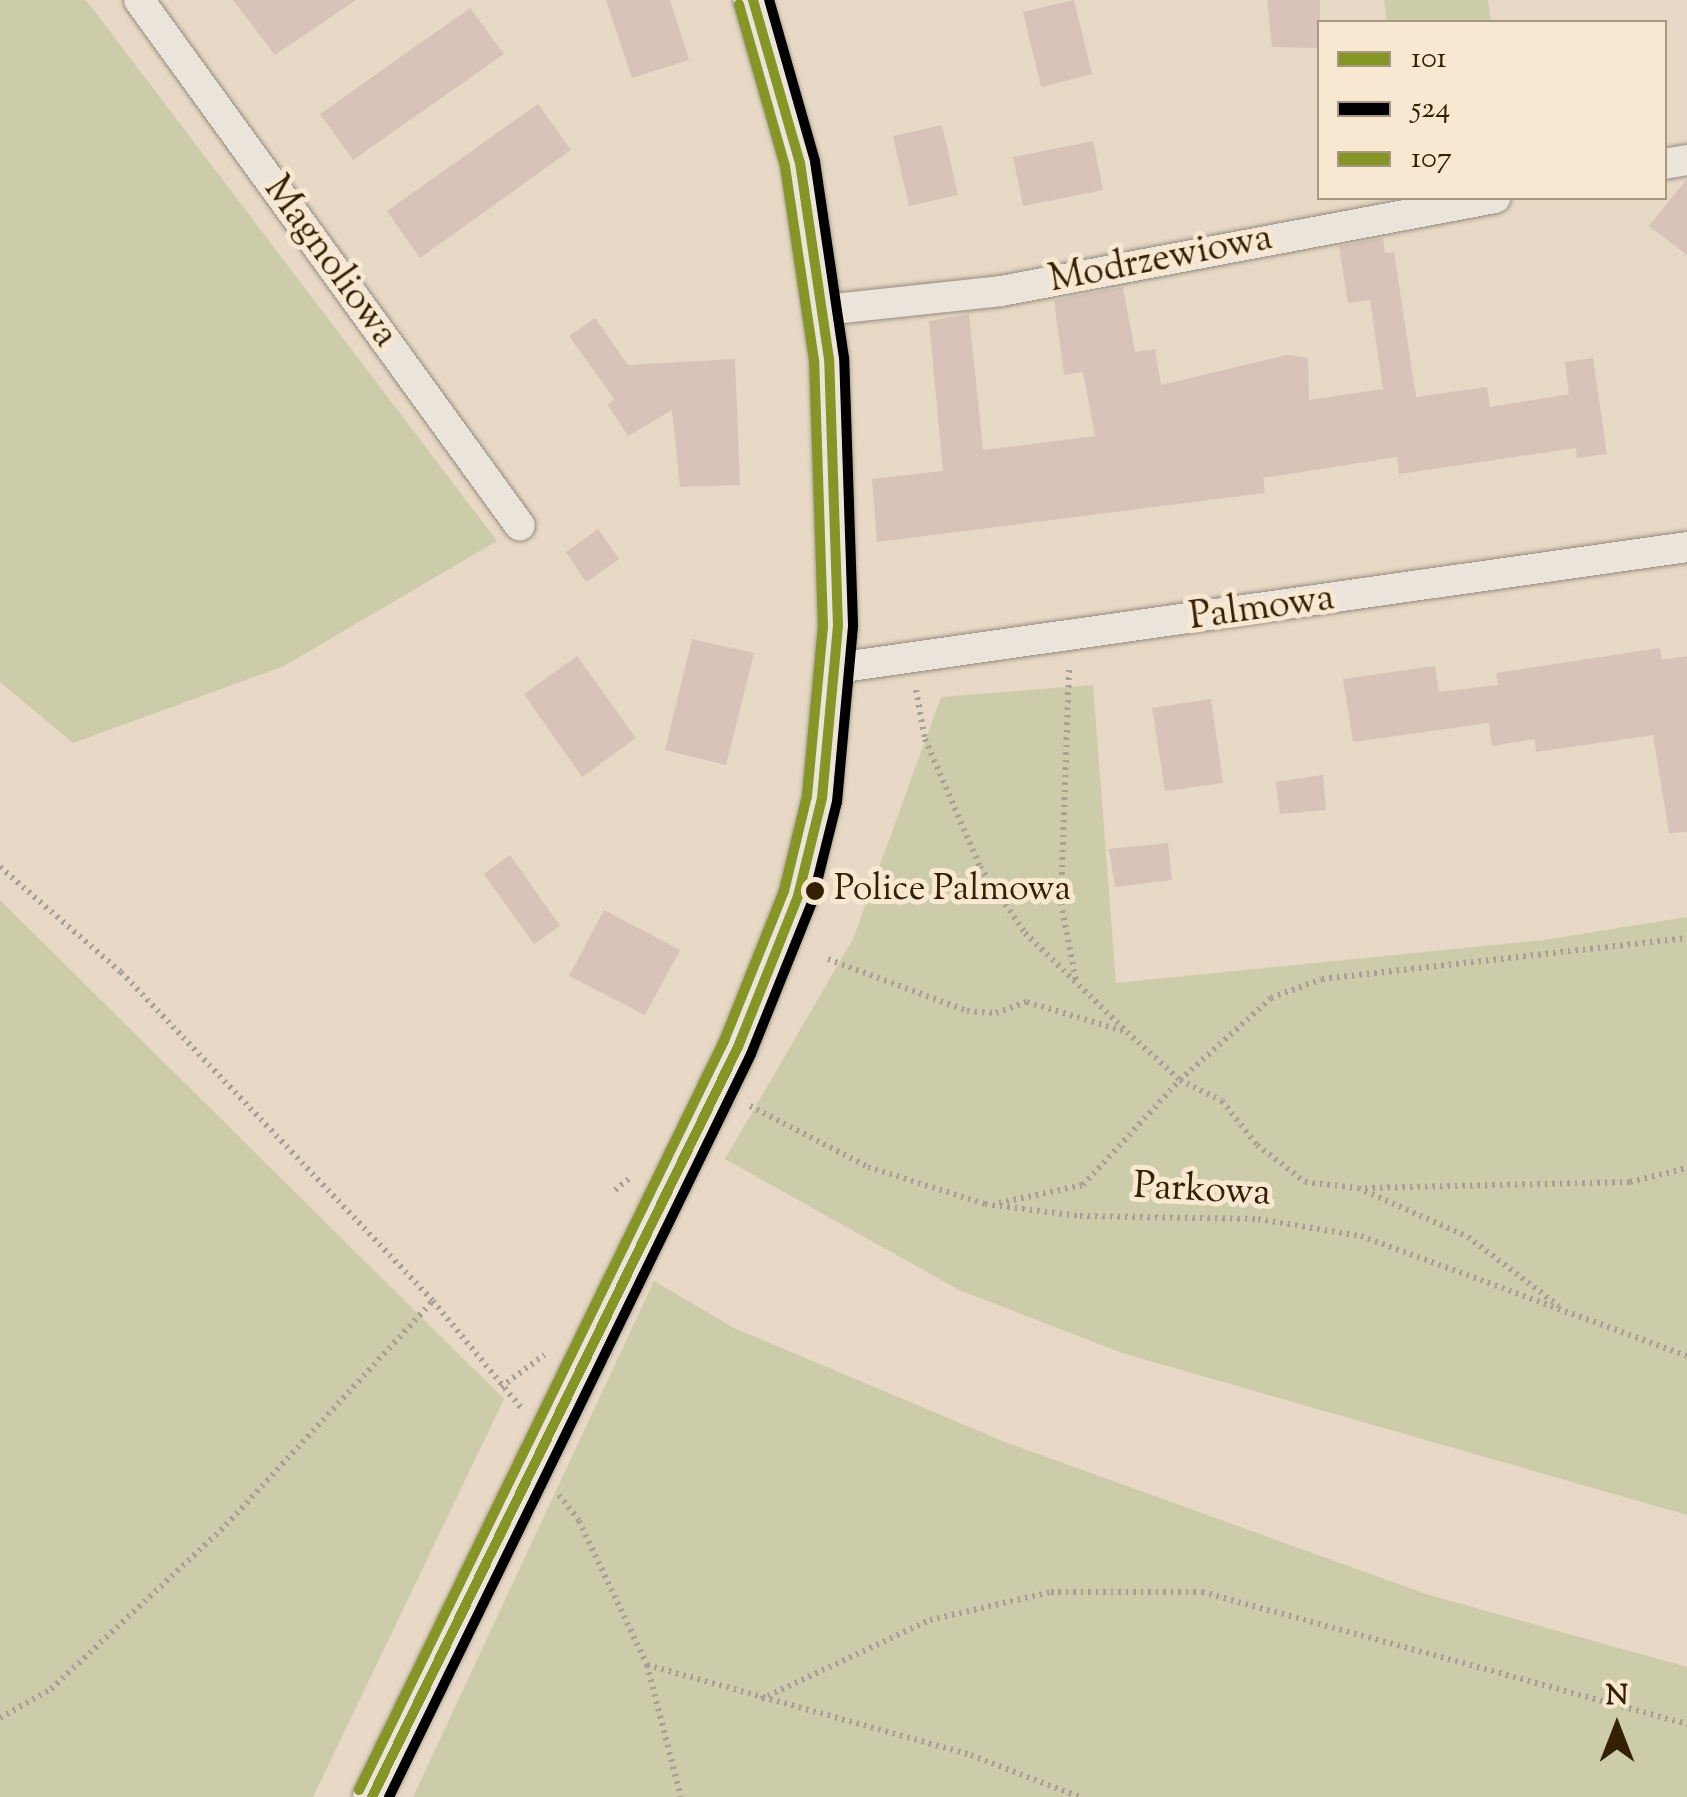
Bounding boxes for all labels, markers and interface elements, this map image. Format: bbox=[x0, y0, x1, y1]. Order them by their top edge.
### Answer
legend bbox=[1317, 20, 1667, 200]
text: 101 bbox=[1411, 38, 1447, 81]
text: 524 bbox=[1411, 88, 1450, 131]
text: 107 bbox=[1411, 138, 1452, 181]
street label: Magnoliowa bbox=[252, 169, 406, 357]
street label: Modrzewiowa bbox=[1045, 217, 1277, 305]
street label: Palmowa bbox=[1187, 577, 1337, 643]
place label: Police Palmowa bbox=[834, 869, 1071, 913]
marker: Police Palmowa bbox=[805, 881, 825, 901]
street label: Parkowa bbox=[1132, 1166, 1272, 1218]
north arrow bbox=[1567, 1677, 1667, 1777]
text: N bbox=[1606, 1677, 1628, 1717]

